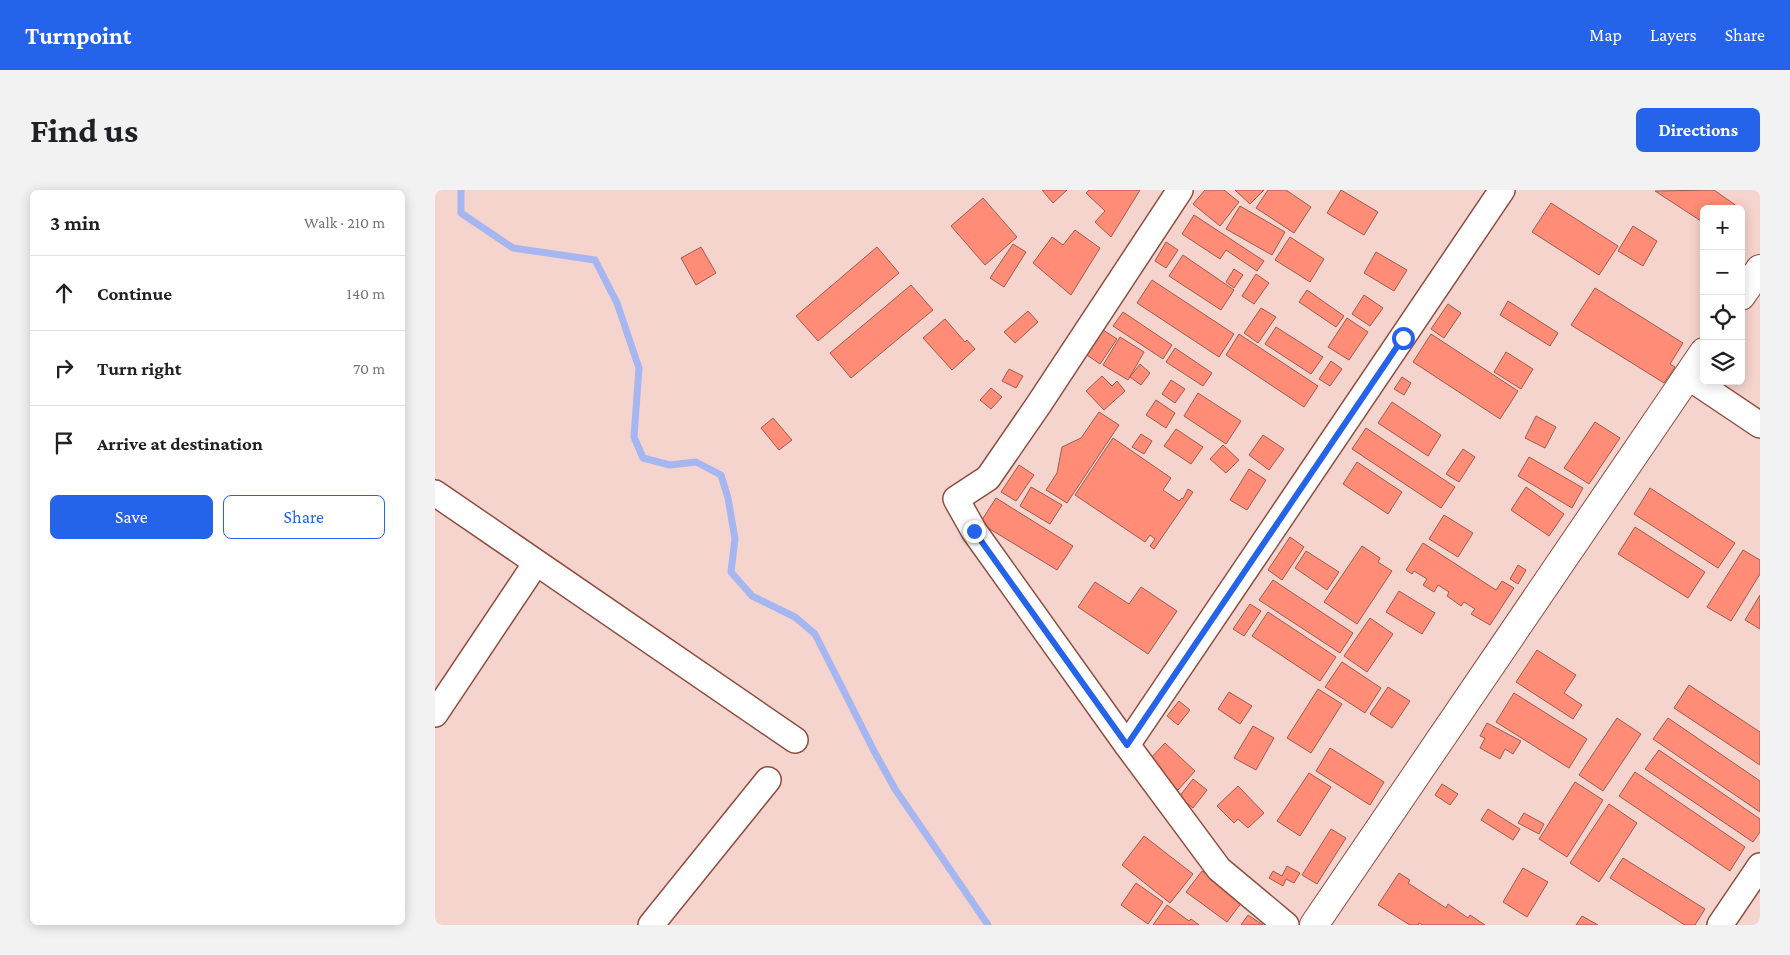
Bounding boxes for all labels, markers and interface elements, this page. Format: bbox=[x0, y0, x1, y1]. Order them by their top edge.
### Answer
text: Turnpoint bbox=[25, 22, 131, 49]
text: Map bbox=[1589, 25, 1622, 45]
text: Layers bbox=[1650, 25, 1697, 45]
text: Share bbox=[1725, 25, 1765, 45]
button: Directions bbox=[1636, 108, 1760, 152]
text: Find us bbox=[30, 111, 138, 150]
map controls bbox=[1700, 205, 1745, 385]
button: + bbox=[1700, 205, 1745, 250]
text: 3 min bbox=[50, 211, 100, 235]
text: Walk · 210 m bbox=[304, 214, 385, 231]
button: − bbox=[1700, 250, 1745, 295]
icon: ahead bbox=[50, 279, 78, 307]
text: Continue bbox=[97, 283, 172, 304]
text: 140 m bbox=[347, 285, 385, 302]
button: locate bbox=[1700, 295, 1745, 340]
route start bbox=[1392, 327, 1415, 350]
button: layers bbox=[1700, 340, 1745, 385]
icon: right bbox=[50, 354, 78, 382]
text: Turn right bbox=[97, 358, 182, 379]
text: 70 m bbox=[353, 360, 385, 377]
icon: arrive bbox=[50, 429, 78, 457]
text: Arrive at destination bbox=[97, 433, 263, 454]
button: Save bbox=[50, 495, 213, 539]
button: Share bbox=[223, 495, 385, 539]
route end bbox=[963, 520, 986, 543]

